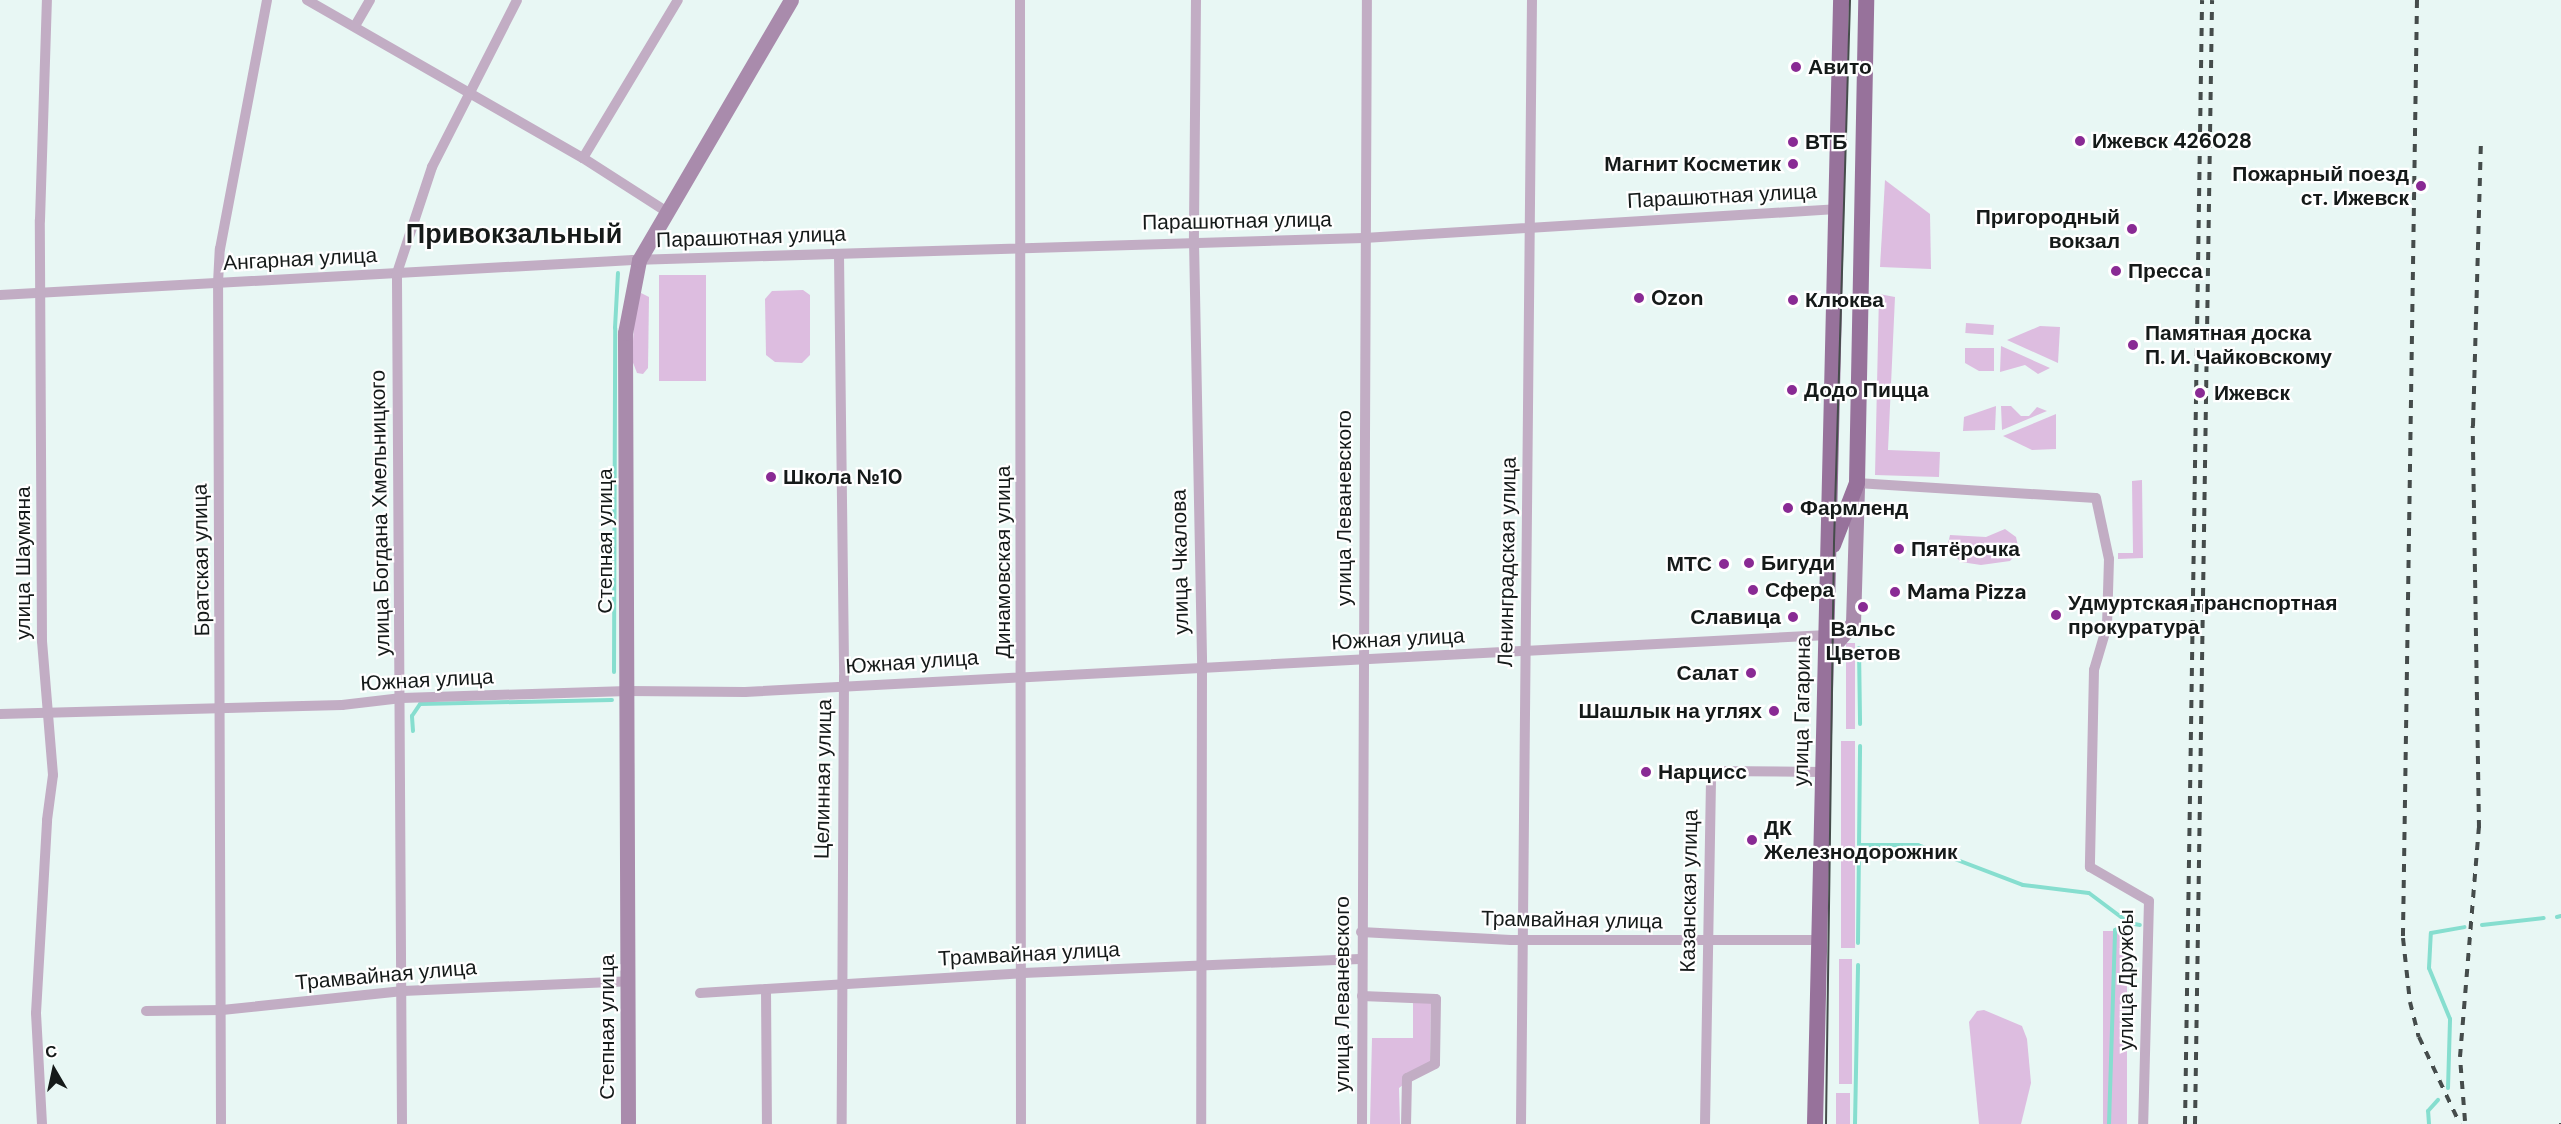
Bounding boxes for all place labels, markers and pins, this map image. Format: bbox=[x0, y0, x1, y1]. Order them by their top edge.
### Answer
place label: Авито bbox=[1808, 54, 1872, 80]
marker: Авито bbox=[1789, 60, 1803, 74]
place label: Ижевск 426028 bbox=[2092, 128, 2252, 154]
place label: ВТБ bbox=[1805, 129, 1847, 155]
marker: Ижевск 426028 bbox=[2073, 134, 2087, 148]
marker: ВТБ bbox=[1786, 135, 1800, 149]
place label: Магнит Косметик bbox=[1604, 151, 1781, 177]
marker: Магнит Косметик bbox=[1786, 157, 1800, 171]
place label: Пожарный поезд ст. Ижевск bbox=[2232, 161, 2409, 211]
marker: Пожарный поезд ст. Ижевск bbox=[2414, 179, 2428, 193]
place label: Пригородный вокзал bbox=[1976, 204, 2120, 254]
marker: Пригородный вокзал bbox=[2125, 222, 2139, 236]
place label: Пресса bbox=[2128, 258, 2203, 284]
marker: Пресса bbox=[2109, 264, 2123, 278]
place label: Ozon bbox=[1651, 285, 1704, 311]
place label: Клюква bbox=[1805, 287, 1884, 313]
marker: Ozon bbox=[1632, 291, 1646, 305]
marker: Клюква bbox=[1786, 293, 1800, 307]
place label: Памятная доска П. И. Чайковскому bbox=[2145, 320, 2332, 370]
marker: Памятная доска П. И. Чайковскому bbox=[2126, 338, 2140, 352]
place label: Додо Пицца bbox=[1804, 377, 1929, 403]
place label: Ижевск bbox=[2214, 380, 2290, 406]
marker: Додо Пицца bbox=[1785, 383, 1799, 397]
marker: Ижевск bbox=[2191, 384, 2209, 402]
place label: Школа №10 bbox=[783, 464, 902, 490]
marker: Школа №10 bbox=[764, 470, 778, 484]
place label: Фармленд bbox=[1800, 495, 1908, 521]
marker: Фармленд bbox=[1781, 501, 1795, 515]
place label: Пятёрочка bbox=[1911, 536, 2020, 562]
marker: Пятёрочка bbox=[1892, 542, 1906, 556]
place label: Бигуди bbox=[1761, 550, 1835, 576]
place label: МТС bbox=[1667, 551, 1712, 577]
marker: Бигуди bbox=[1742, 556, 1756, 570]
marker: МТС bbox=[1717, 557, 1731, 571]
place label: Сфера bbox=[1765, 577, 1834, 603]
place label: Mama Pizza bbox=[1907, 579, 2026, 605]
marker: Сфера bbox=[1746, 583, 1760, 597]
marker: Mama Pizza bbox=[1888, 585, 1902, 599]
place label: Удмуртская транспортная прокуратура bbox=[2068, 590, 2337, 640]
marker: Вальс Цветов bbox=[1856, 600, 1870, 614]
place label: Славица bbox=[1690, 604, 1781, 630]
marker: Удмуртская транспортная прокуратура bbox=[2049, 608, 2063, 622]
marker: Славица bbox=[1786, 610, 1800, 624]
place label: Вальс Цветов bbox=[1825, 616, 1901, 666]
place label: Салат bbox=[1677, 660, 1739, 686]
marker: Салат bbox=[1744, 666, 1758, 680]
place label: Шашлык на углях bbox=[1579, 698, 1762, 724]
marker: Шашлык на углях bbox=[1767, 704, 1781, 718]
place label: Нарцисс bbox=[1658, 759, 1747, 785]
marker: Нарцисс bbox=[1639, 765, 1653, 779]
place label: ДК Железнодорожник bbox=[1764, 815, 1958, 865]
marker: ДК Железнодорожник bbox=[1745, 833, 1759, 847]

